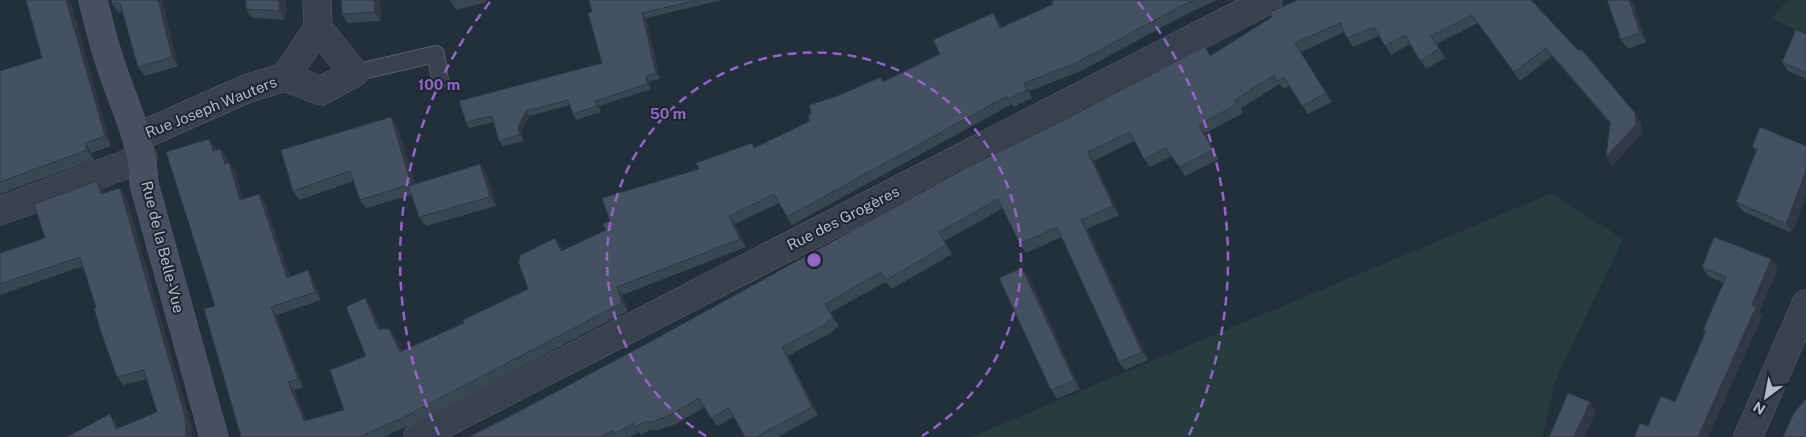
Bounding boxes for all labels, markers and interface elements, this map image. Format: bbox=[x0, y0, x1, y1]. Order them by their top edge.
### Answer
street label: Rue Joseph Wauters bbox=[143, 73, 279, 141]
text: 100 m bbox=[418, 76, 460, 93]
text: 50 m bbox=[650, 105, 686, 122]
street label: Rue de la Belle-Vue bbox=[138, 179, 188, 315]
street label: Rue des Grogères bbox=[784, 182, 902, 254]
centre of rings bbox=[805, 251, 823, 269]
north arrow bbox=[1741, 372, 1791, 422]
text: N bbox=[1750, 398, 1768, 418]

